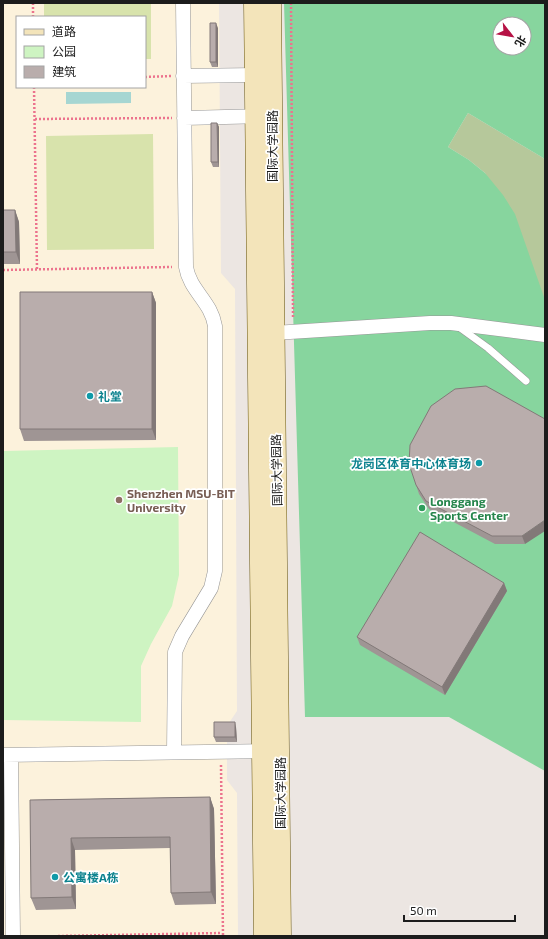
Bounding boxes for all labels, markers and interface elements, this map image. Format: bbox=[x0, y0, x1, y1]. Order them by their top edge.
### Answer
legend bbox=[16, 16, 146, 88]
north arrow bbox=[492, 16, 532, 56]
text: 道路 bbox=[52, 24, 76, 38]
text: 北 bbox=[513, 33, 529, 49]
text: 公园 bbox=[52, 44, 76, 58]
text: 建筑 bbox=[52, 64, 76, 78]
street label: 国际大学园路 bbox=[265, 110, 279, 182]
place label: 礼堂 bbox=[98, 389, 122, 403]
marker: 礼堂 bbox=[85, 391, 95, 401]
street label: 国际大学园路 bbox=[268, 434, 284, 506]
place label: 龙岗区体育中心体育场 bbox=[351, 456, 471, 470]
marker: 龙岗区体育中心体育场 bbox=[474, 458, 484, 468]
place label: Shenzhen MSU-BIT University bbox=[127, 486, 236, 515]
place label: Longgang Sports Center bbox=[430, 494, 508, 522]
marker: Shenzhen MSU-BIT University bbox=[114, 495, 124, 505]
marker: Longgang Sports Center bbox=[417, 503, 427, 513]
street label: 国际大学园路 bbox=[273, 757, 287, 829]
place label: 公寓楼A栋 bbox=[63, 870, 119, 884]
marker: 公寓楼A栋 bbox=[50, 872, 60, 882]
scale bar bbox=[404, 897, 515, 923]
text: 50 m bbox=[410, 903, 437, 917]

